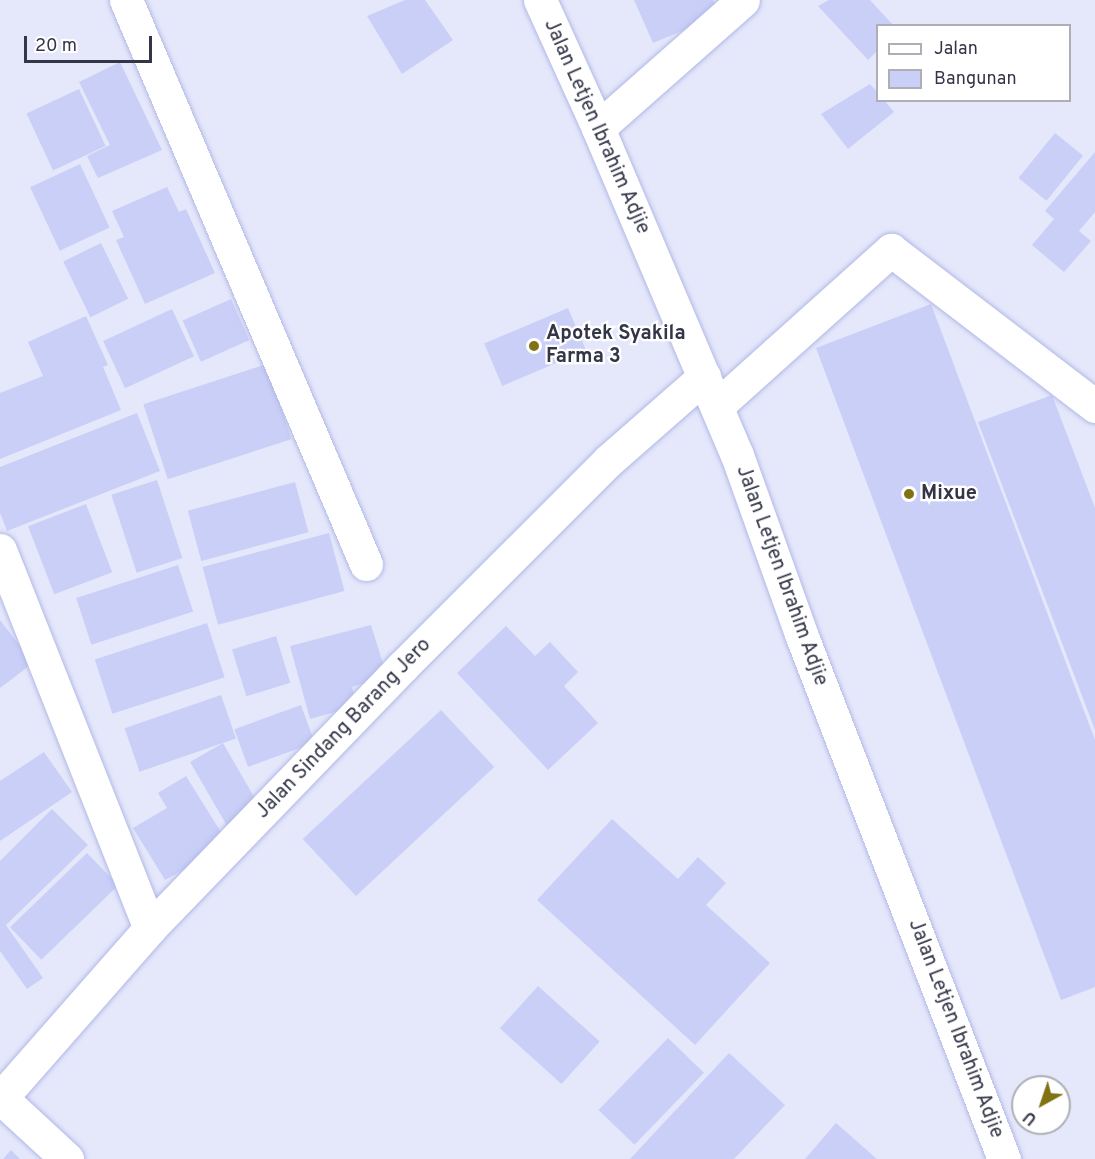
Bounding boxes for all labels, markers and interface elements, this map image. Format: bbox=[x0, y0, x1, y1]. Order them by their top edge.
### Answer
street label: Jalan Letjen Ibrahim Adjie bbox=[538, 15, 654, 239]
scale bar bbox=[27, 24, 154, 62]
legend bbox=[876, 24, 1071, 102]
text: 20 m bbox=[35, 35, 77, 58]
text: Jalan bbox=[934, 38, 978, 61]
text: Bangunan bbox=[934, 68, 1017, 91]
place label: Apotek Syakila Farma 3 bbox=[546, 322, 686, 369]
marker: Apotek Syakila Farma 3 bbox=[527, 339, 541, 353]
street label: Jalan Letjen Ibrahim Adjie bbox=[730, 462, 832, 690]
place label: Mixue bbox=[921, 482, 977, 506]
marker: Mixue bbox=[902, 487, 916, 501]
street label: Jalan Sindang Barang Jero bbox=[251, 634, 437, 824]
street label: Jalan Letjen Ibrahim Adjie bbox=[902, 916, 1008, 1142]
north arrow bbox=[1011, 1075, 1071, 1135]
text: U bbox=[1020, 1106, 1042, 1129]

